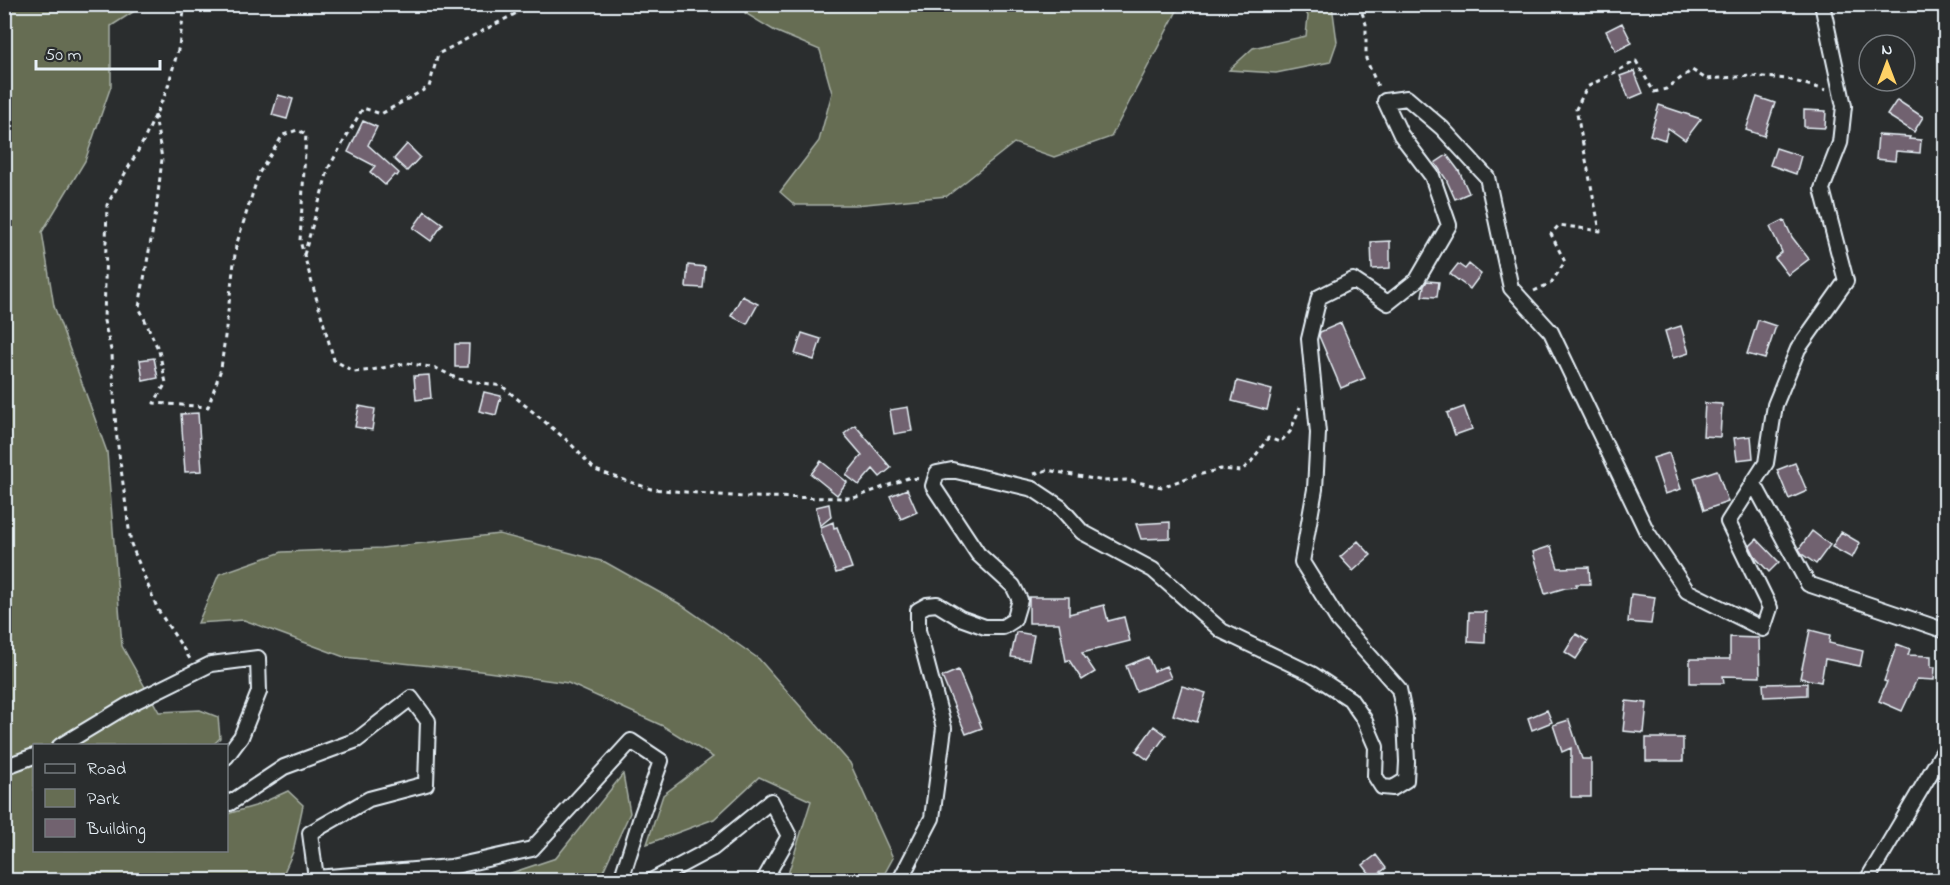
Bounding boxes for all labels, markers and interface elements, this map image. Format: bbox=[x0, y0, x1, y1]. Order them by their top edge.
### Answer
scale bar bbox=[36, 33, 160, 71]
north arrow bbox=[1857, 33, 1917, 93]
text: N bbox=[1882, 38, 1893, 62]
text: 50 m bbox=[45, 43, 82, 69]
legend bbox=[33, 744, 228, 852]
text: Road bbox=[87, 757, 126, 783]
text: Park bbox=[87, 787, 120, 813]
text: Building bbox=[86, 817, 146, 844]

